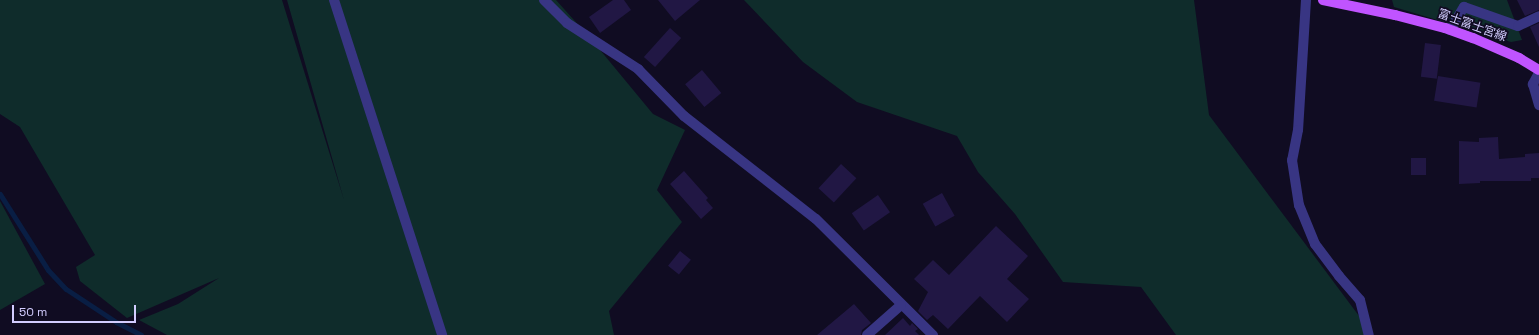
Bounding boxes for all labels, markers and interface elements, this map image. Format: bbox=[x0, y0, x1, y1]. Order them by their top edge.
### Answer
street label: 富士富士宮線 bbox=[1436, 7, 1508, 45]
scale bar bbox=[14, 297, 138, 323]
text: 50 m bbox=[19, 304, 47, 320]

